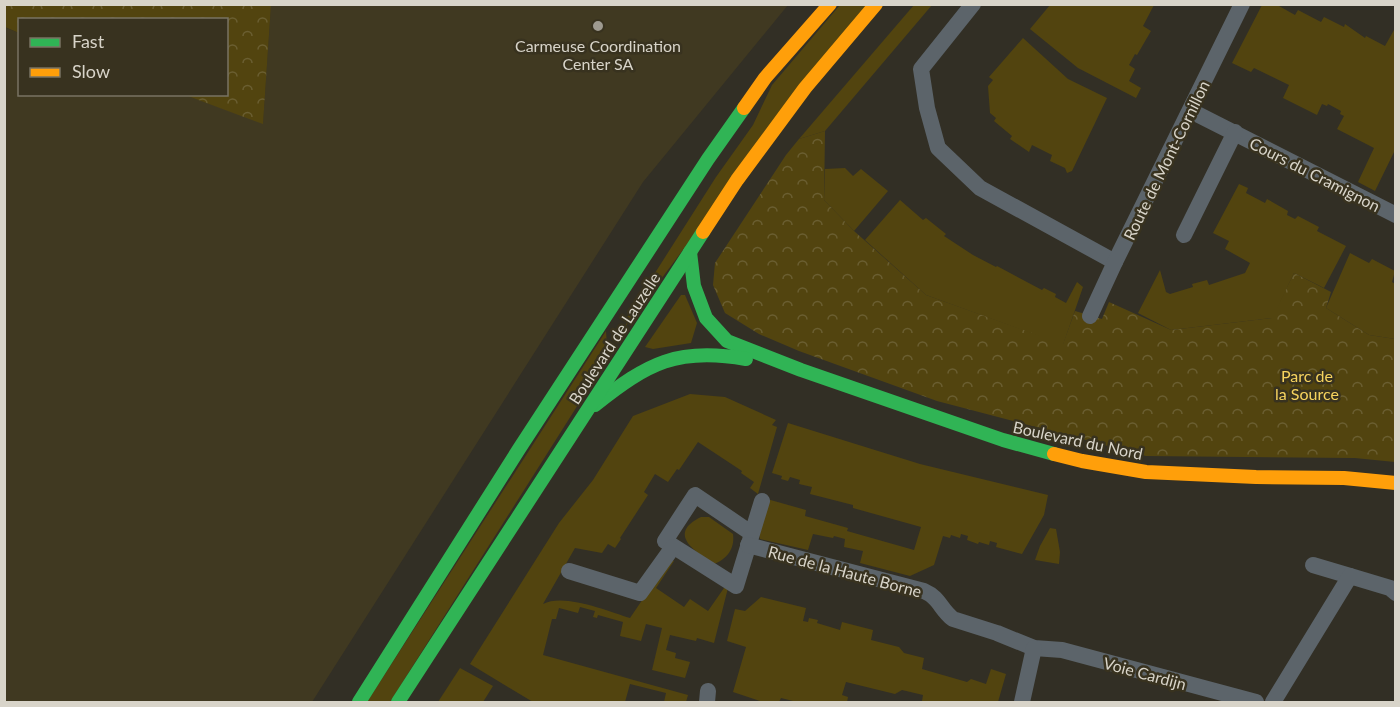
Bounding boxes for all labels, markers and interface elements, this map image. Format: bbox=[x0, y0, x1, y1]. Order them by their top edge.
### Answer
legend bbox=[18, 18, 228, 96]
marker: Carmeuse Coordination Center SA bbox=[591, 19, 605, 33]
text: Fast bbox=[72, 30, 105, 52]
place label: Carmeuse Coordination Center SA bbox=[515, 36, 681, 73]
text: Slow bbox=[72, 60, 110, 82]
street label: Route de Mont-Cornillon bbox=[1119, 77, 1213, 243]
street label: Cours du Cramignon bbox=[1247, 133, 1383, 215]
street label: Boulevard de Lauzelle bbox=[564, 269, 664, 407]
park label: Parc de la Source bbox=[1275, 366, 1339, 403]
street label: Boulevard du Nord bbox=[1011, 417, 1145, 463]
street label: Rue de la Haute Borne bbox=[766, 541, 924, 601]
street label: Voie Cardijn bbox=[1102, 653, 1188, 693]

